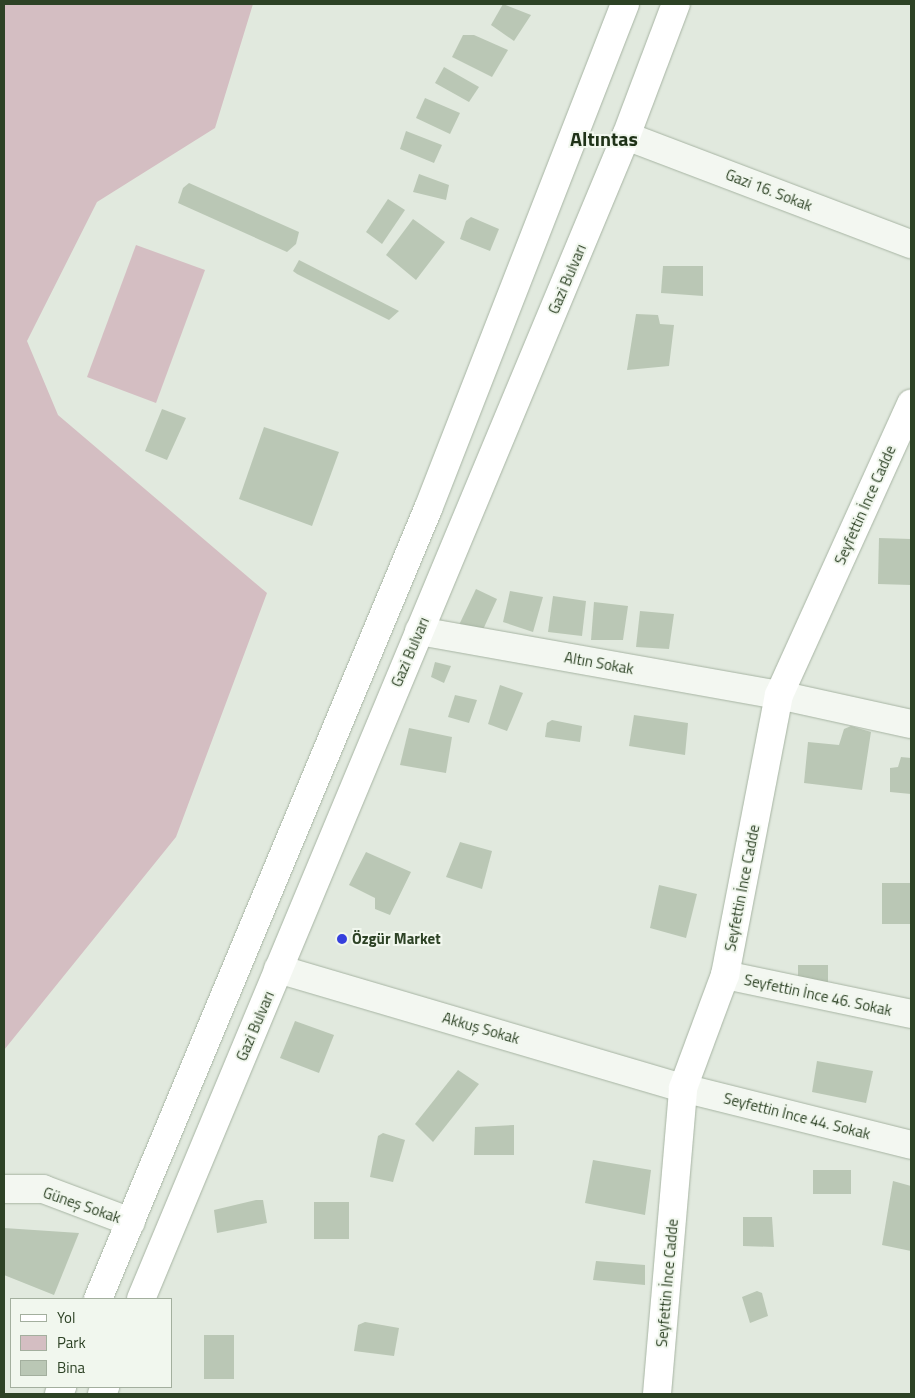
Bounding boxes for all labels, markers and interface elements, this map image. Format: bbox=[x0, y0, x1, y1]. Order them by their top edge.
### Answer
district label: Altıntas bbox=[570, 126, 638, 150]
street label: Gazi 16. Sokak bbox=[723, 165, 815, 215]
street label: Gazi Bulvarı bbox=[544, 241, 590, 317]
street label: Seyfettin İnce Cadde bbox=[831, 443, 899, 567]
street label: Gazi Bulvarı bbox=[387, 614, 433, 690]
street label: Altın Sokak bbox=[563, 648, 635, 678]
street label: Seyfettin İnce Cadde bbox=[721, 823, 763, 953]
place label: Özgür Market bbox=[352, 930, 441, 948]
marker: Özgür Market bbox=[336, 933, 348, 945]
street label: Seyfettin İnce 46. Sokak bbox=[742, 971, 894, 1019]
street label: Gazi Bulvarı bbox=[232, 988, 278, 1064]
street label: Akkuş Sokak bbox=[440, 1008, 522, 1048]
street label: Seyfettin İnce 44. Sokak bbox=[722, 1089, 872, 1143]
street label: Güneş Sokak bbox=[41, 1183, 123, 1227]
street label: Seyfettin İnce Cadde bbox=[652, 1218, 682, 1348]
legend bbox=[10, 1298, 172, 1388]
text: Yol bbox=[57, 1306, 75, 1329]
text: Park bbox=[57, 1331, 86, 1354]
text: Bina bbox=[57, 1356, 85, 1379]

